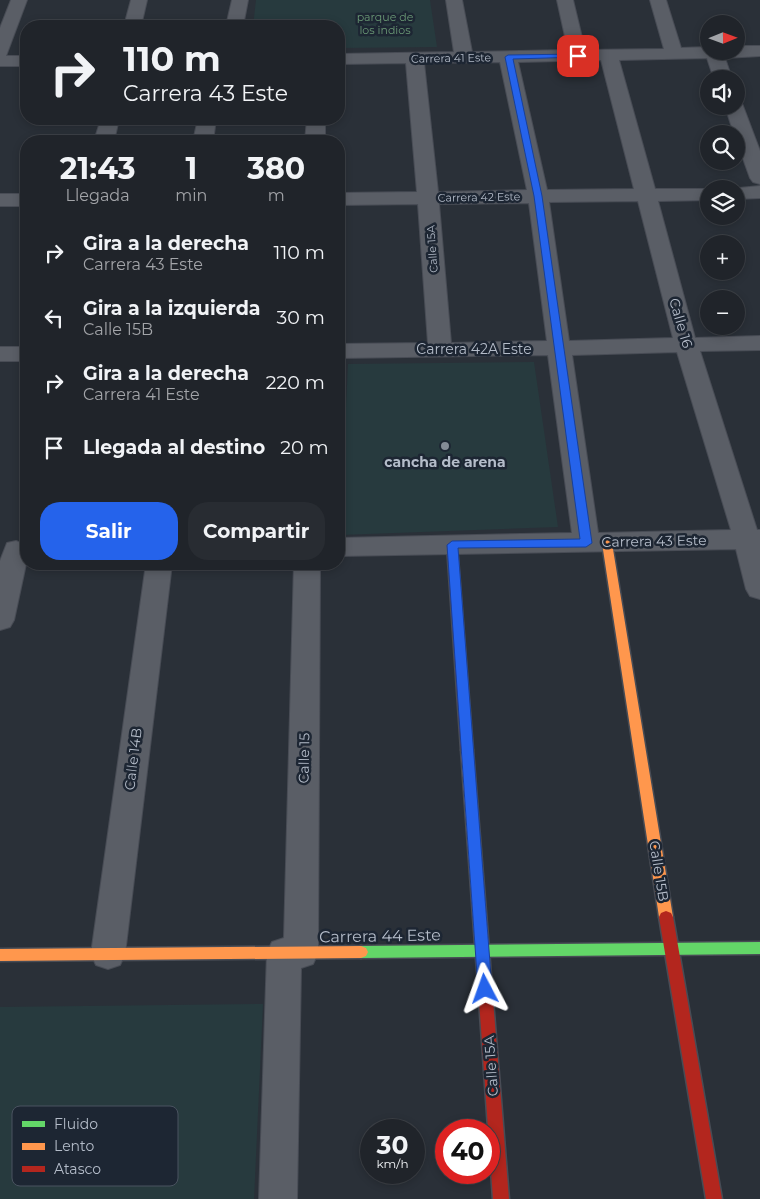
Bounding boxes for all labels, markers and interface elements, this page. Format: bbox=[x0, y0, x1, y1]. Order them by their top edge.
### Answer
park label: parque de los indios bbox=[357, 10, 414, 37]
north arrow bbox=[700, 15, 745, 60]
map controls bbox=[700, 15, 745, 335]
pin bbox=[557, 35, 599, 77]
text: 110 m bbox=[123, 37, 221, 80]
icon: right bbox=[40, 40, 105, 105]
icon: arrive bbox=[564, 42, 592, 70]
street label: Carrera 41 Este bbox=[411, 50, 492, 66]
button: sound bbox=[700, 70, 745, 115]
text: Carrera 43 Este bbox=[123, 80, 288, 107]
button: search bbox=[700, 125, 745, 170]
text: 21:43 bbox=[60, 150, 135, 187]
text: 1 bbox=[185, 150, 197, 187]
text: 380 bbox=[247, 150, 305, 187]
button: layers bbox=[700, 180, 745, 225]
text: Llegada bbox=[66, 186, 130, 205]
text: min bbox=[175, 186, 207, 205]
text: m bbox=[268, 186, 285, 205]
street label: Carrera 42 Este bbox=[438, 189, 521, 205]
street label: Calle 15A bbox=[423, 225, 441, 273]
text: Gira a la derecha bbox=[83, 232, 249, 255]
button: + bbox=[700, 235, 745, 280]
icon: right bbox=[40, 239, 68, 267]
text: 110 m bbox=[274, 241, 325, 264]
text: Carrera 43 Este bbox=[83, 255, 203, 274]
button: − bbox=[700, 290, 745, 335]
street label: Calle 16 bbox=[665, 296, 697, 351]
text: Gira a la izquierda bbox=[83, 297, 261, 320]
icon: left bbox=[40, 304, 68, 332]
text: 30 m bbox=[277, 306, 325, 329]
text: Calle 15B bbox=[83, 320, 153, 339]
street label: Carrera 42A Este bbox=[416, 340, 532, 358]
text: Gira a la derecha bbox=[83, 362, 249, 385]
icon: right bbox=[40, 369, 68, 397]
text: 220 m bbox=[266, 371, 325, 394]
text: Carrera 41 Este bbox=[83, 385, 200, 404]
icon: arrive bbox=[40, 434, 68, 462]
text: Llegada al destino bbox=[83, 436, 265, 459]
text: 20 m bbox=[280, 436, 329, 459]
marker: cancha de arena bbox=[439, 440, 451, 452]
place label: cancha de arena bbox=[384, 453, 506, 471]
button: Salir bbox=[40, 502, 178, 560]
button: Compartir bbox=[188, 502, 325, 560]
street label: Carrera 43 Este bbox=[601, 531, 707, 551]
street label: Calle 14B bbox=[120, 727, 146, 791]
street label: Calle 15 bbox=[295, 732, 313, 784]
street label: Calle 15B bbox=[645, 839, 673, 903]
street label: Carrera 44 Este bbox=[319, 925, 441, 947]
position arrow bbox=[458, 962, 510, 1014]
street label: Calle 15A bbox=[480, 1034, 502, 1097]
legend bbox=[12, 1106, 178, 1186]
text: Fluido bbox=[54, 1115, 98, 1133]
speed limit sign: 40 bbox=[435, 1119, 500, 1184]
text: 30 bbox=[377, 1130, 408, 1160]
text: Lento bbox=[54, 1137, 94, 1155]
text: km/h bbox=[376, 1156, 409, 1171]
text: Atasco bbox=[54, 1160, 101, 1178]

